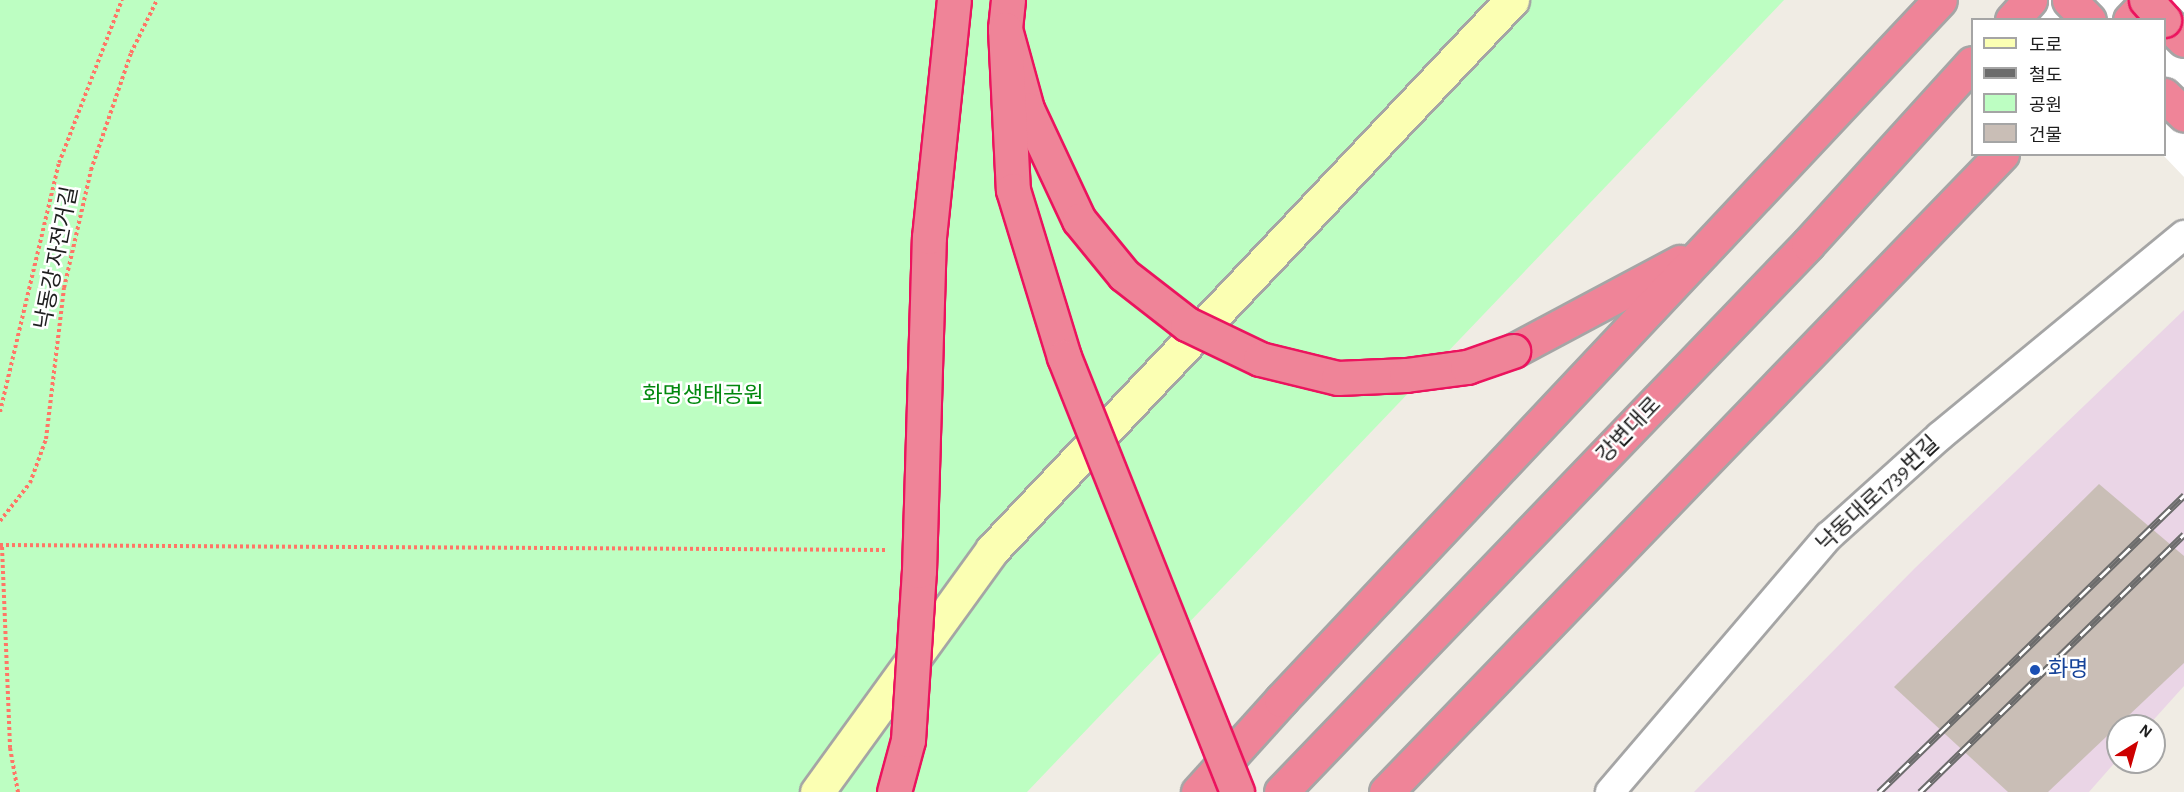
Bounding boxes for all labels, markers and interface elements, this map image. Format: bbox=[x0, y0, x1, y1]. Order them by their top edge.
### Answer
legend bbox=[1971, 18, 2166, 156]
text: 도로 bbox=[2029, 37, 2062, 55]
text: 철도 bbox=[2029, 67, 2062, 85]
text: 공원 bbox=[2029, 97, 2062, 115]
text: 건물 bbox=[2029, 127, 2062, 145]
street label: 낙동강 자전거길 bbox=[30, 184, 84, 332]
park label: 화명생태공원 bbox=[642, 383, 764, 409]
street label: 강변대로 bbox=[1591, 392, 1667, 468]
street label: 낙동대로1739번길 bbox=[1811, 431, 1945, 557]
place label: 화명 bbox=[2048, 657, 2088, 683]
marker: 화명 bbox=[2026, 661, 2044, 679]
north arrow bbox=[2106, 714, 2166, 774]
text: N bbox=[2136, 721, 2155, 741]

